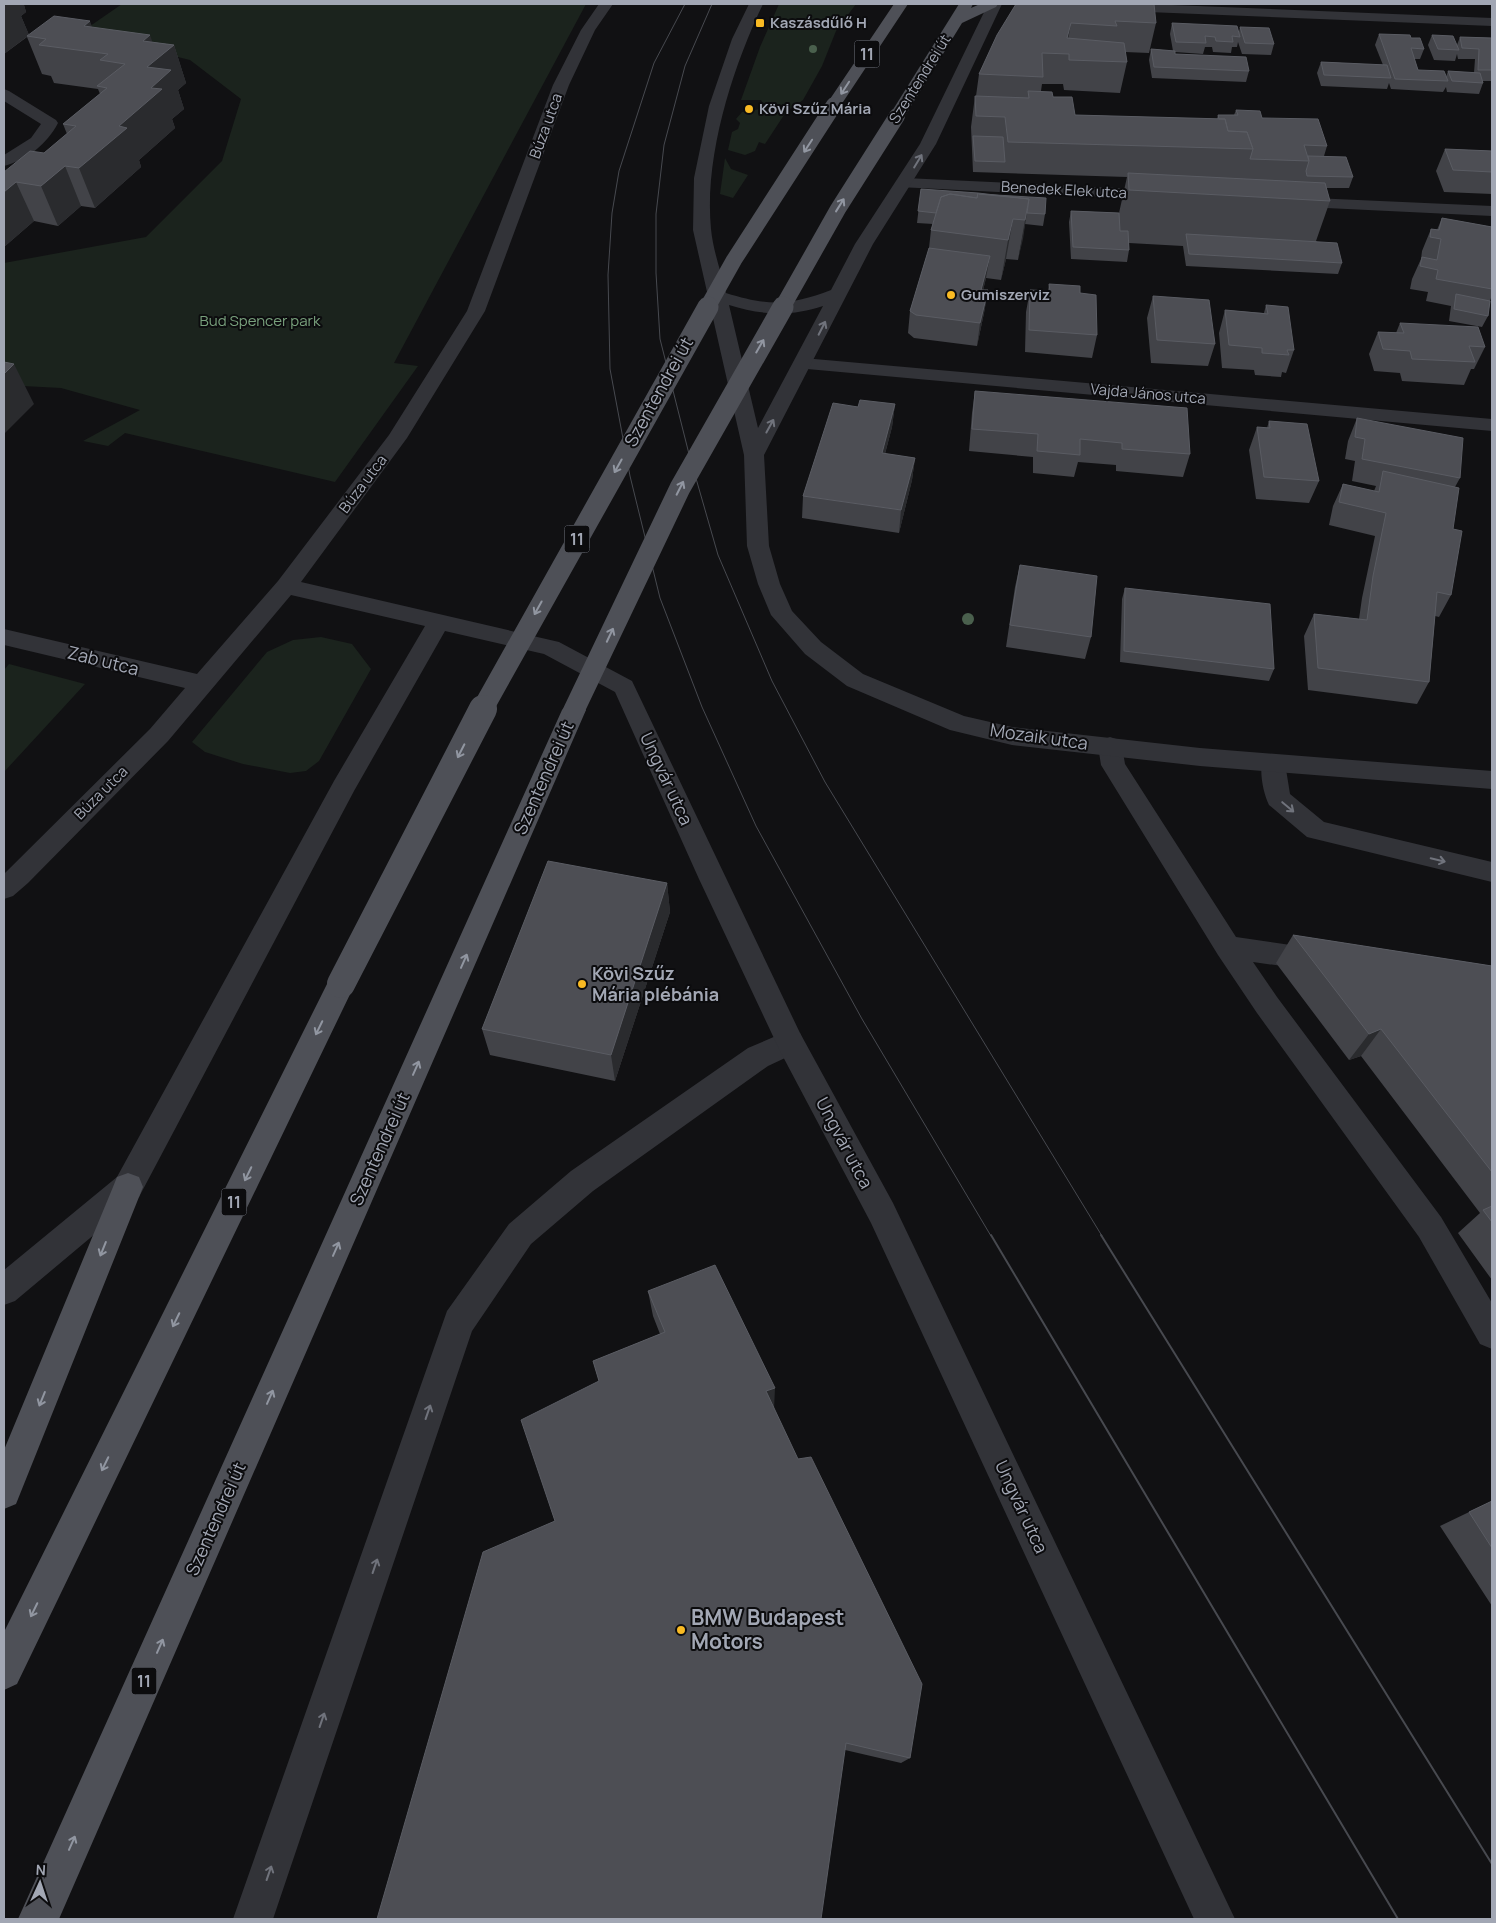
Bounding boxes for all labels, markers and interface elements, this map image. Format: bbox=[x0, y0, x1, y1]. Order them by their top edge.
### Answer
place label: Kaszásdűlő H bbox=[770, 12, 867, 33]
marker: Kaszásdűlő H bbox=[754, 17, 766, 29]
street label: Szentendrei út bbox=[884, 30, 955, 127]
road number: 11 bbox=[854, 41, 880, 68]
one-way arrow bbox=[840, 81, 850, 95]
street label: Búza utca bbox=[524, 90, 567, 161]
place label: Kövi Szűz Mária bbox=[759, 98, 871, 119]
marker: Kövi Szűz Mária bbox=[743, 103, 755, 115]
one-way arrow bbox=[802, 139, 813, 153]
one-way arrow bbox=[914, 155, 924, 169]
street label: Benedek Elek utca bbox=[1001, 176, 1127, 203]
one-way arrow bbox=[836, 199, 846, 213]
place label: Gumiszerviz bbox=[961, 284, 1050, 305]
marker: Gumiszerviz bbox=[945, 289, 957, 301]
park label: Bud Spencer park bbox=[200, 310, 321, 331]
one-way arrow bbox=[817, 321, 827, 336]
street label: Szentendrei út bbox=[618, 332, 698, 451]
one-way arrow bbox=[755, 339, 765, 354]
street label: Vajda János utca bbox=[1089, 378, 1207, 409]
one-way arrow bbox=[765, 419, 775, 434]
street label: Búza utca bbox=[334, 450, 391, 517]
one-way arrow bbox=[612, 459, 622, 473]
one-way arrow bbox=[676, 481, 685, 496]
road number: 11 bbox=[564, 526, 590, 552]
one-way arrow bbox=[533, 600, 543, 615]
one-way arrow bbox=[605, 627, 615, 642]
street label: Zab utca bbox=[65, 640, 141, 680]
street label: Szentendrei út bbox=[507, 717, 579, 838]
street label: Mozaik utca bbox=[989, 717, 1090, 755]
street label: Ungvár utca bbox=[635, 728, 699, 829]
one-way arrow bbox=[456, 743, 465, 758]
street label: Búza utca bbox=[69, 761, 132, 824]
one-way arrow bbox=[1281, 801, 1294, 812]
one-way arrow bbox=[1430, 856, 1446, 865]
one-way arrow bbox=[459, 954, 469, 969]
place label: Kövi Szűz Mária plébánia bbox=[592, 961, 719, 1006]
marker: Kövi Szűz Mária plébánia bbox=[576, 978, 588, 990]
one-way arrow bbox=[314, 1020, 324, 1035]
one-way arrow bbox=[412, 1061, 422, 1076]
street label: Szentendrei út bbox=[343, 1088, 415, 1209]
street label: Ungvár utca bbox=[811, 1093, 879, 1192]
one-way arrow bbox=[243, 1166, 252, 1181]
road number: 11 bbox=[222, 1188, 246, 1216]
one-way arrow bbox=[98, 1240, 107, 1256]
one-way arrow bbox=[332, 1242, 342, 1257]
one-way arrow bbox=[171, 1312, 181, 1327]
one-way arrow bbox=[266, 1390, 276, 1405]
one-way arrow bbox=[36, 1391, 46, 1406]
one-way arrow bbox=[424, 1405, 433, 1421]
street label: Ungvár utca bbox=[990, 1456, 1054, 1557]
one-way arrow bbox=[100, 1457, 110, 1472]
street label: Szentendrei út bbox=[179, 1458, 251, 1579]
one-way arrow bbox=[371, 1559, 380, 1574]
one-way arrow bbox=[28, 1602, 38, 1617]
place label: BMW Budapest Motors bbox=[691, 1603, 844, 1655]
marker: BMW Budapest Motors bbox=[675, 1624, 687, 1636]
one-way arrow bbox=[155, 1639, 165, 1654]
road number: 11 bbox=[132, 1668, 156, 1694]
one-way arrow bbox=[318, 1712, 327, 1728]
one-way arrow bbox=[68, 1836, 78, 1851]
north arrow bbox=[15, 1858, 65, 1908]
text: N bbox=[35, 1860, 46, 1879]
one-way arrow bbox=[265, 1866, 274, 1881]

